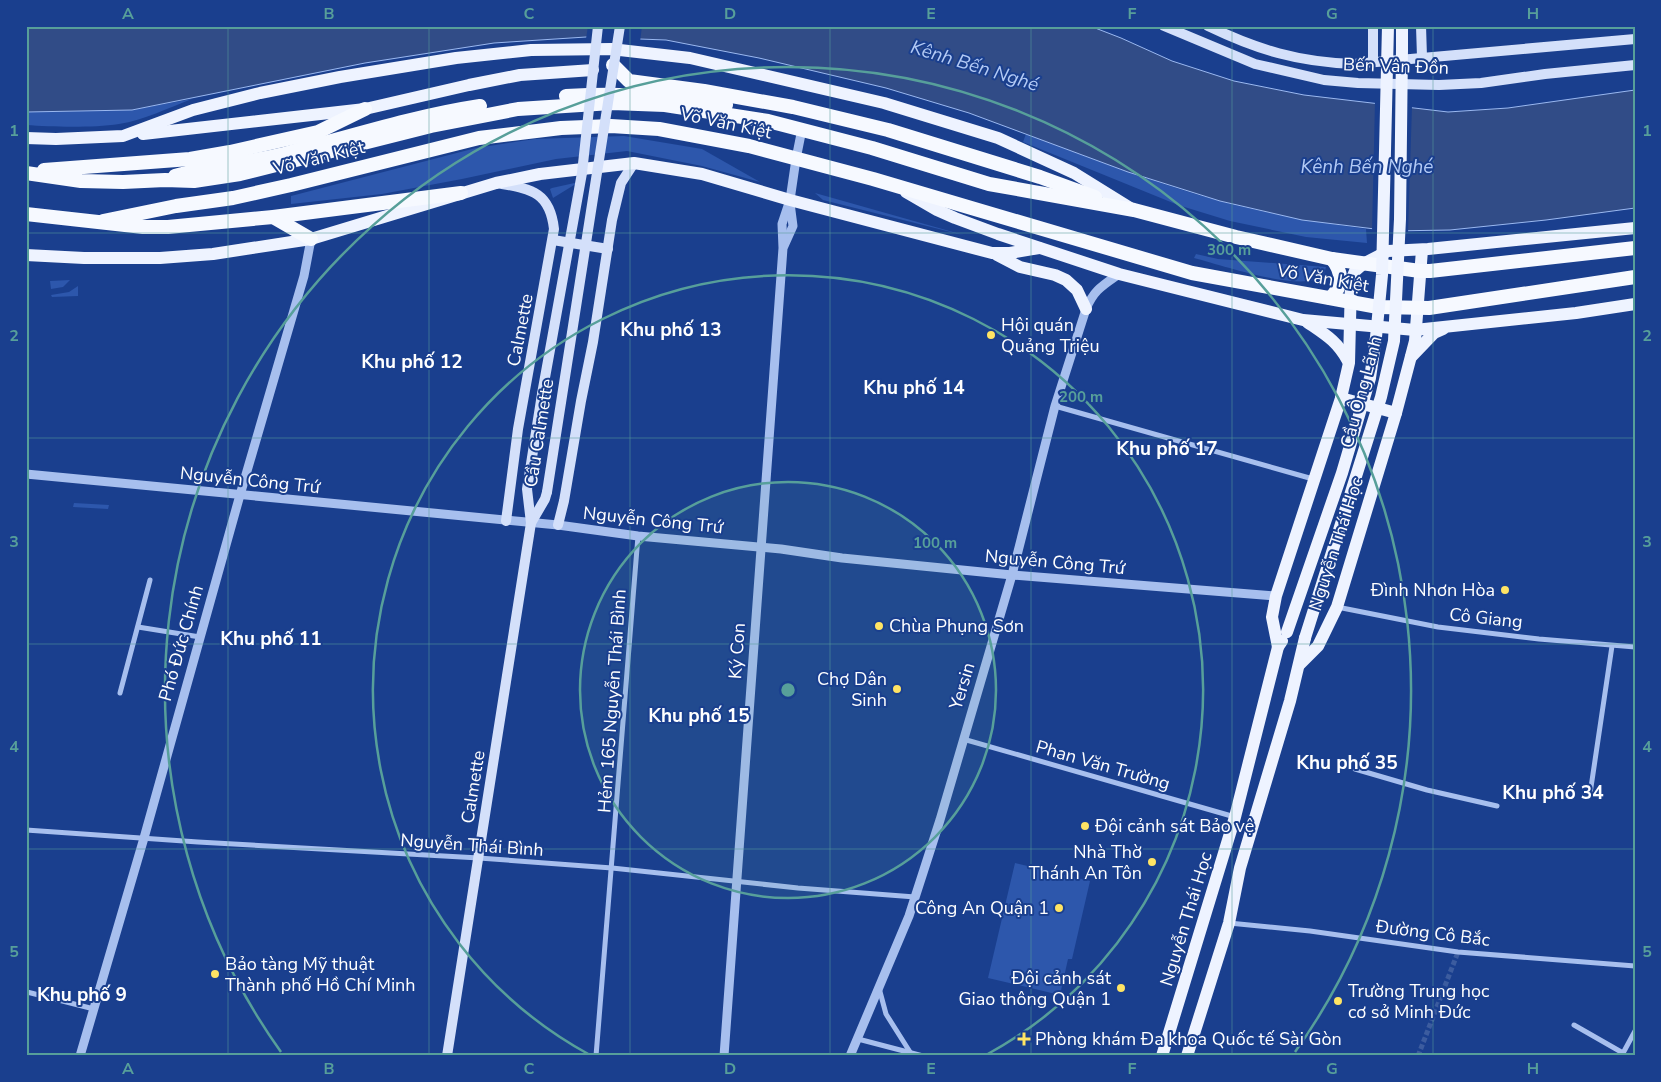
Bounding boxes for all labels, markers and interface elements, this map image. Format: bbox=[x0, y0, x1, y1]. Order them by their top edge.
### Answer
text: A bbox=[122, 3, 134, 25]
text: B bbox=[323, 3, 335, 25]
text: C bbox=[524, 3, 535, 25]
text: D bbox=[724, 3, 736, 25]
text: E bbox=[926, 3, 936, 25]
text: F bbox=[1128, 3, 1137, 25]
text: G bbox=[1326, 3, 1338, 25]
text: H bbox=[1527, 3, 1539, 25]
water label: Kênh Bến Nghé bbox=[907, 34, 1042, 98]
street label: Bến Vân Đồn bbox=[1343, 52, 1449, 80]
street label: Võ Văn Kiệt bbox=[677, 101, 775, 145]
text: 1 bbox=[9, 120, 19, 142]
text: 1 bbox=[1642, 120, 1652, 142]
street label: Võ Văn Kiệt bbox=[270, 135, 368, 181]
water label: Kênh Bến Nghé bbox=[1301, 154, 1433, 180]
text: 300 m bbox=[1207, 240, 1251, 260]
street label: Võ Văn Kiệt bbox=[1274, 258, 1372, 298]
street label: Calmette bbox=[501, 292, 539, 368]
place label: Hội quán Quảng Triệu bbox=[1001, 313, 1100, 358]
district label: Khu phố 13 bbox=[620, 317, 722, 343]
text: 2 bbox=[9, 325, 19, 347]
text: 2 bbox=[1642, 325, 1652, 347]
marker: Hội quán Quảng Triệu bbox=[985, 329, 997, 341]
street label: Cầu Ông Lãnh bbox=[1335, 333, 1387, 451]
district label: Khu phố 12 bbox=[361, 349, 463, 375]
district label: Khu phố 14 bbox=[863, 375, 965, 401]
street label: Cầu Calmette bbox=[519, 377, 559, 489]
text: 200 m bbox=[1059, 387, 1103, 407]
district label: Khu phố 17 bbox=[1116, 436, 1218, 462]
street label: Nguyễn Công Trứ bbox=[179, 461, 322, 499]
street label: Nguyễn Thái Học bbox=[1303, 474, 1369, 614]
street label: Nguyễn Công Trứ bbox=[582, 501, 725, 539]
text: 3 bbox=[9, 531, 19, 553]
text: 3 bbox=[1642, 531, 1652, 553]
text: 100 m bbox=[913, 533, 957, 553]
street label: Nguyễn Công Trứ bbox=[984, 544, 1127, 580]
place label: Đình Nhơn Hòa bbox=[1370, 578, 1495, 602]
street label: Phó Đức Chính bbox=[153, 582, 209, 704]
marker: Đình Nhơn Hòa bbox=[1499, 584, 1511, 596]
street label: Hẻm 165 Nguyễn Thái Bình bbox=[592, 588, 632, 814]
street label: Cô Giang bbox=[1448, 602, 1524, 634]
place label: Chùa Phụng Sơn bbox=[889, 614, 1024, 638]
marker: Chùa Phụng Sơn bbox=[873, 620, 885, 632]
street label: Ký Con bbox=[723, 622, 751, 680]
district label: Khu phố 11 bbox=[220, 626, 322, 652]
street label: Yersin bbox=[943, 659, 981, 714]
place label: Chợ Dân Sinh bbox=[817, 667, 887, 712]
centre of rings bbox=[779, 681, 797, 699]
marker: Chợ Dân Sinh bbox=[891, 683, 903, 695]
district label: Khu phố 15 bbox=[648, 703, 750, 729]
street label: Phan Văn Trường bbox=[1033, 734, 1173, 796]
text: 4 bbox=[9, 736, 19, 758]
text: 4 bbox=[1642, 736, 1652, 758]
street label: Calmette bbox=[455, 749, 491, 825]
district label: Khu phố 35 bbox=[1296, 750, 1398, 776]
district label: Khu phố 34 bbox=[1502, 780, 1604, 806]
place label: Đội cảnh sát Bảo vệ bbox=[1094, 814, 1254, 838]
marker: Đội cảnh sát Bảo vệ bbox=[1079, 820, 1091, 832]
street label: Nguyễn Thái Bình bbox=[399, 828, 545, 862]
place label: Nhà Thờ Thánh An Tôn bbox=[1029, 840, 1142, 885]
street label: Nguyễn Thái Học bbox=[1154, 849, 1218, 989]
marker: Nhà Thờ Thánh An Tôn bbox=[1146, 856, 1158, 868]
place label: Công An Quận 1 bbox=[915, 896, 1049, 920]
marker: Công An Quận 1 bbox=[1053, 902, 1065, 914]
street label: Đường Cô Bắc bbox=[1373, 914, 1492, 952]
text: 5 bbox=[9, 941, 19, 963]
text: 5 bbox=[1642, 941, 1652, 963]
place label: Bảo tàng Mỹ thuật Thành phố Hồ Chí Minh bbox=[225, 952, 416, 997]
place label: Đội cảnh sát Giao thông Quận 1 bbox=[959, 966, 1112, 1011]
marker: Bảo tàng Mỹ thuật Thành phố Hồ Chí Minh bbox=[209, 968, 221, 980]
place label: Trường Trung học cơ sở Minh Đức bbox=[1348, 979, 1489, 1024]
district label: Khu phố 9 bbox=[37, 982, 127, 1008]
marker: Đội cảnh sát Giao thông Quận 1 bbox=[1115, 982, 1127, 994]
marker: Trường Trung học cơ sở Minh Đức bbox=[1332, 995, 1344, 1007]
place label: Phòng khám Đa khoa Quốc tế Sài Gòn bbox=[1035, 1027, 1342, 1051]
marker: Phòng khám Đa khoa Quốc tế Sài Gòn bbox=[1017, 1032, 1031, 1046]
text: A bbox=[122, 1058, 134, 1080]
text: B bbox=[323, 1058, 335, 1080]
text: C bbox=[524, 1058, 535, 1080]
text: D bbox=[724, 1058, 736, 1080]
text: E bbox=[926, 1058, 936, 1080]
text: F bbox=[1128, 1058, 1137, 1080]
text: G bbox=[1326, 1058, 1338, 1080]
text: H bbox=[1527, 1058, 1539, 1080]

